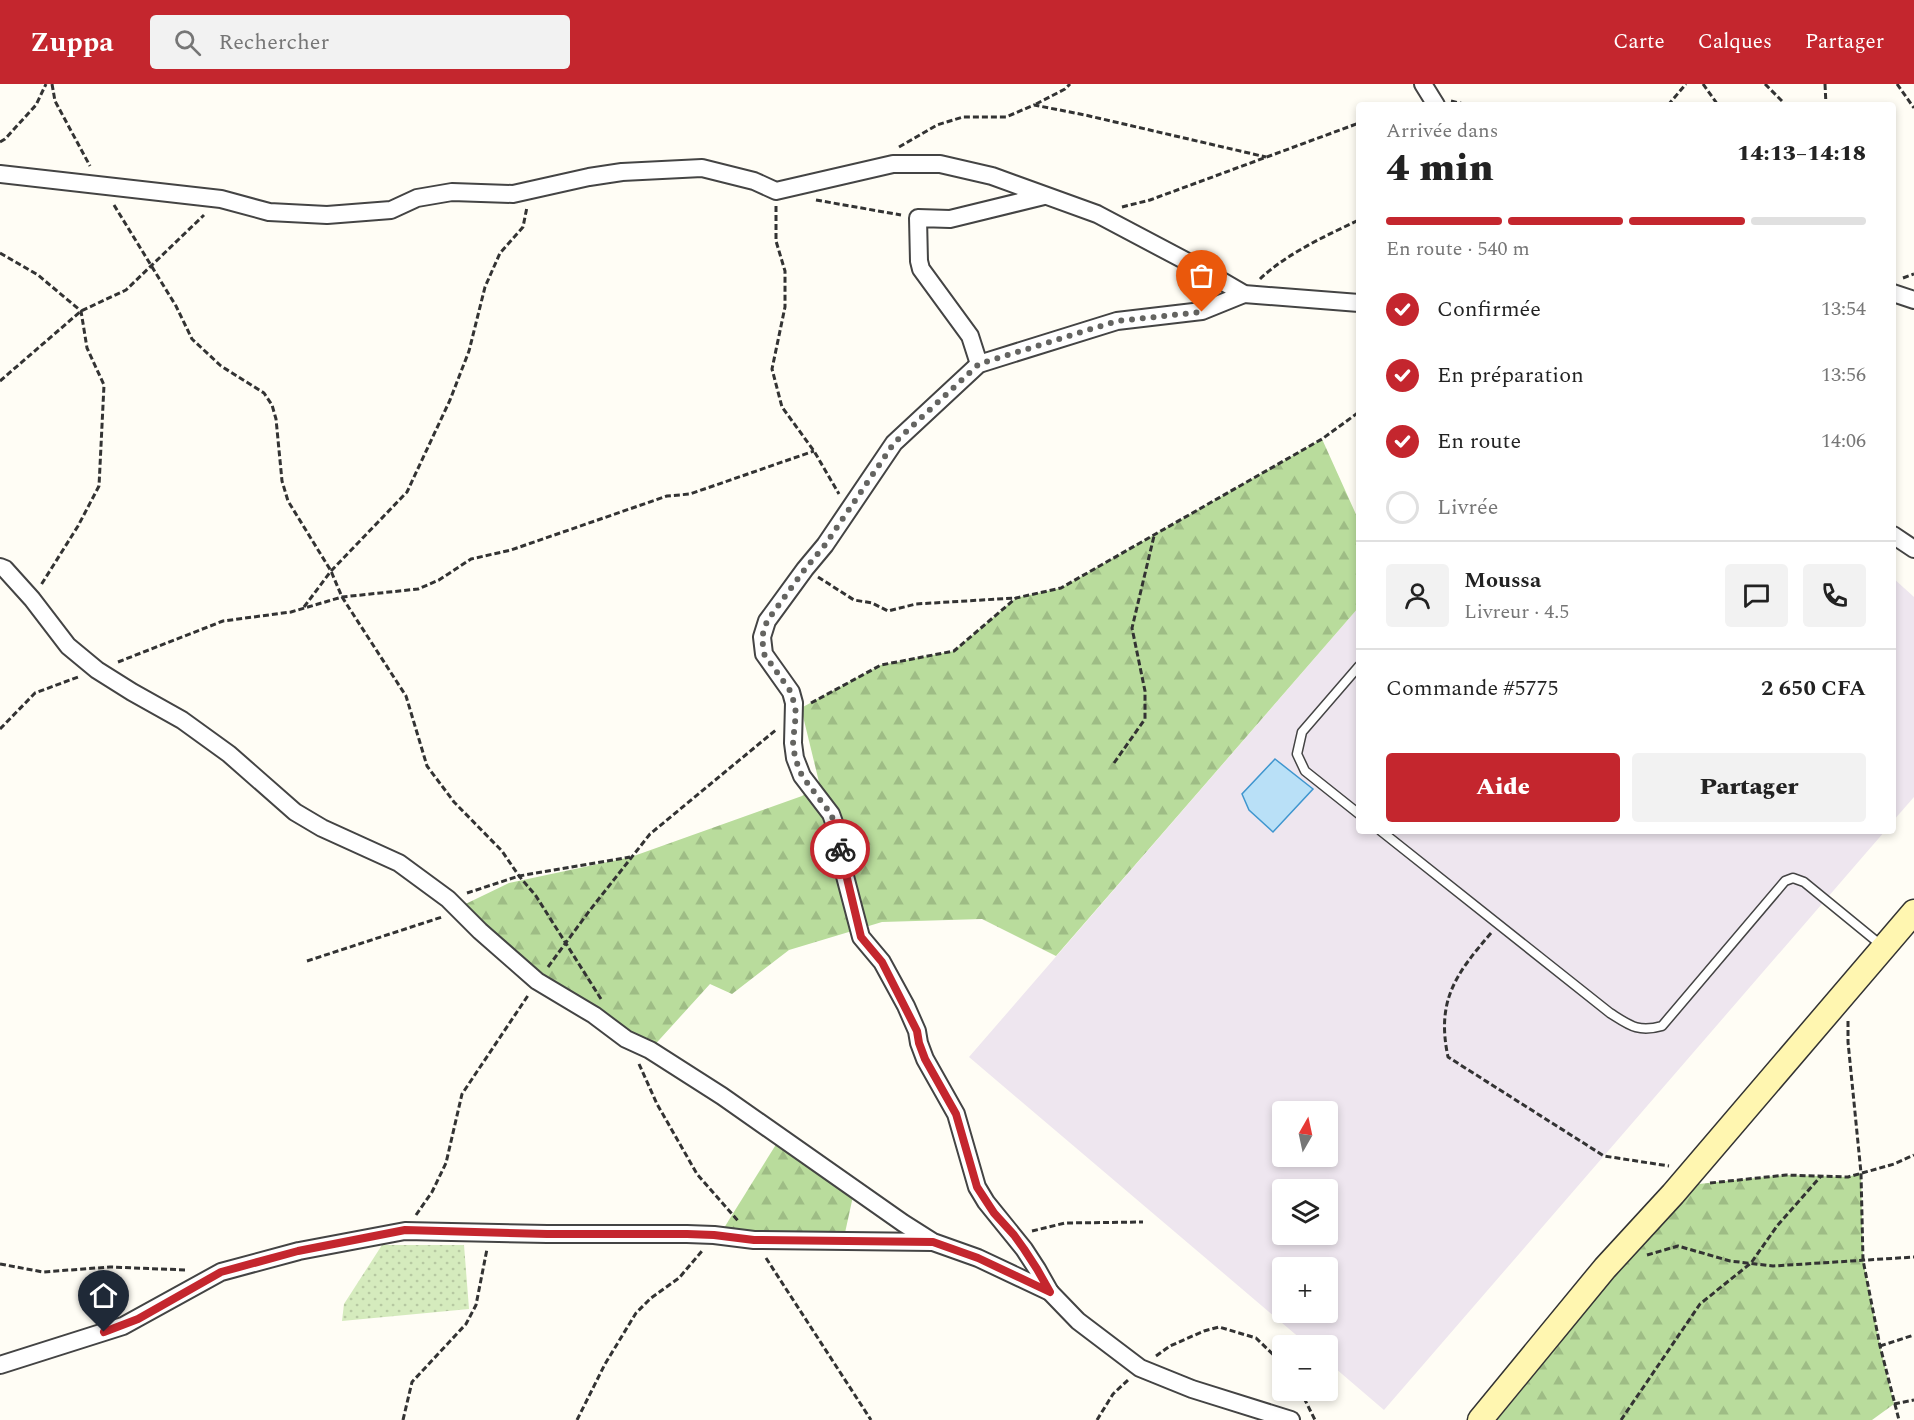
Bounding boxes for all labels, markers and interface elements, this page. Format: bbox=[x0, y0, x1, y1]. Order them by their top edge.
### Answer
search box bbox=[150, 15, 570, 69]
text: Zuppa bbox=[30, 21, 114, 64]
icon: search bbox=[171, 26, 204, 59]
text: Rechercher bbox=[219, 26, 329, 59]
text: Carte bbox=[1613, 26, 1665, 58]
text: Calques bbox=[1698, 26, 1772, 58]
text: Partager bbox=[1805, 26, 1884, 58]
text: Arrivée dans bbox=[1386, 116, 1498, 146]
text: 14:13–14:18 bbox=[1737, 137, 1866, 170]
text: 4 min bbox=[1386, 139, 1494, 198]
text: En route · 540 m bbox=[1386, 234, 1530, 264]
pin bbox=[1176, 250, 1227, 312]
icon: bag bbox=[1185, 259, 1218, 292]
icon: check bbox=[1386, 293, 1419, 326]
text: Confirmée bbox=[1437, 293, 1541, 326]
text: 13:54 bbox=[1821, 294, 1866, 324]
icon: check bbox=[1386, 359, 1419, 392]
text: En préparation bbox=[1437, 359, 1584, 392]
text: 13:56 bbox=[1821, 360, 1866, 390]
icon: check bbox=[1386, 425, 1419, 458]
text: En route bbox=[1437, 425, 1521, 458]
text: 14:06 bbox=[1821, 426, 1866, 456]
text: Livrée bbox=[1437, 491, 1498, 524]
button: person bbox=[1386, 564, 1449, 627]
text: Moussa bbox=[1464, 564, 1541, 597]
button: chat bbox=[1725, 564, 1788, 627]
button: phone bbox=[1803, 564, 1866, 627]
text: Livreur · 4.5 bbox=[1464, 597, 1569, 627]
text: Commande #5775 bbox=[1386, 672, 1559, 705]
text: 2 650 CFA bbox=[1761, 672, 1866, 705]
button: Aide bbox=[1386, 753, 1620, 822]
button: Partager bbox=[1632, 753, 1866, 822]
courier bbox=[810, 819, 870, 879]
icon: bike bbox=[824, 833, 857, 866]
north arrow bbox=[1272, 1101, 1338, 1167]
map controls bbox=[1272, 1101, 1338, 1401]
button: layers bbox=[1272, 1179, 1338, 1245]
button: + bbox=[1272, 1257, 1338, 1323]
pin bbox=[78, 1270, 129, 1332]
icon: home bbox=[87, 1279, 120, 1312]
button: − bbox=[1272, 1335, 1338, 1401]

